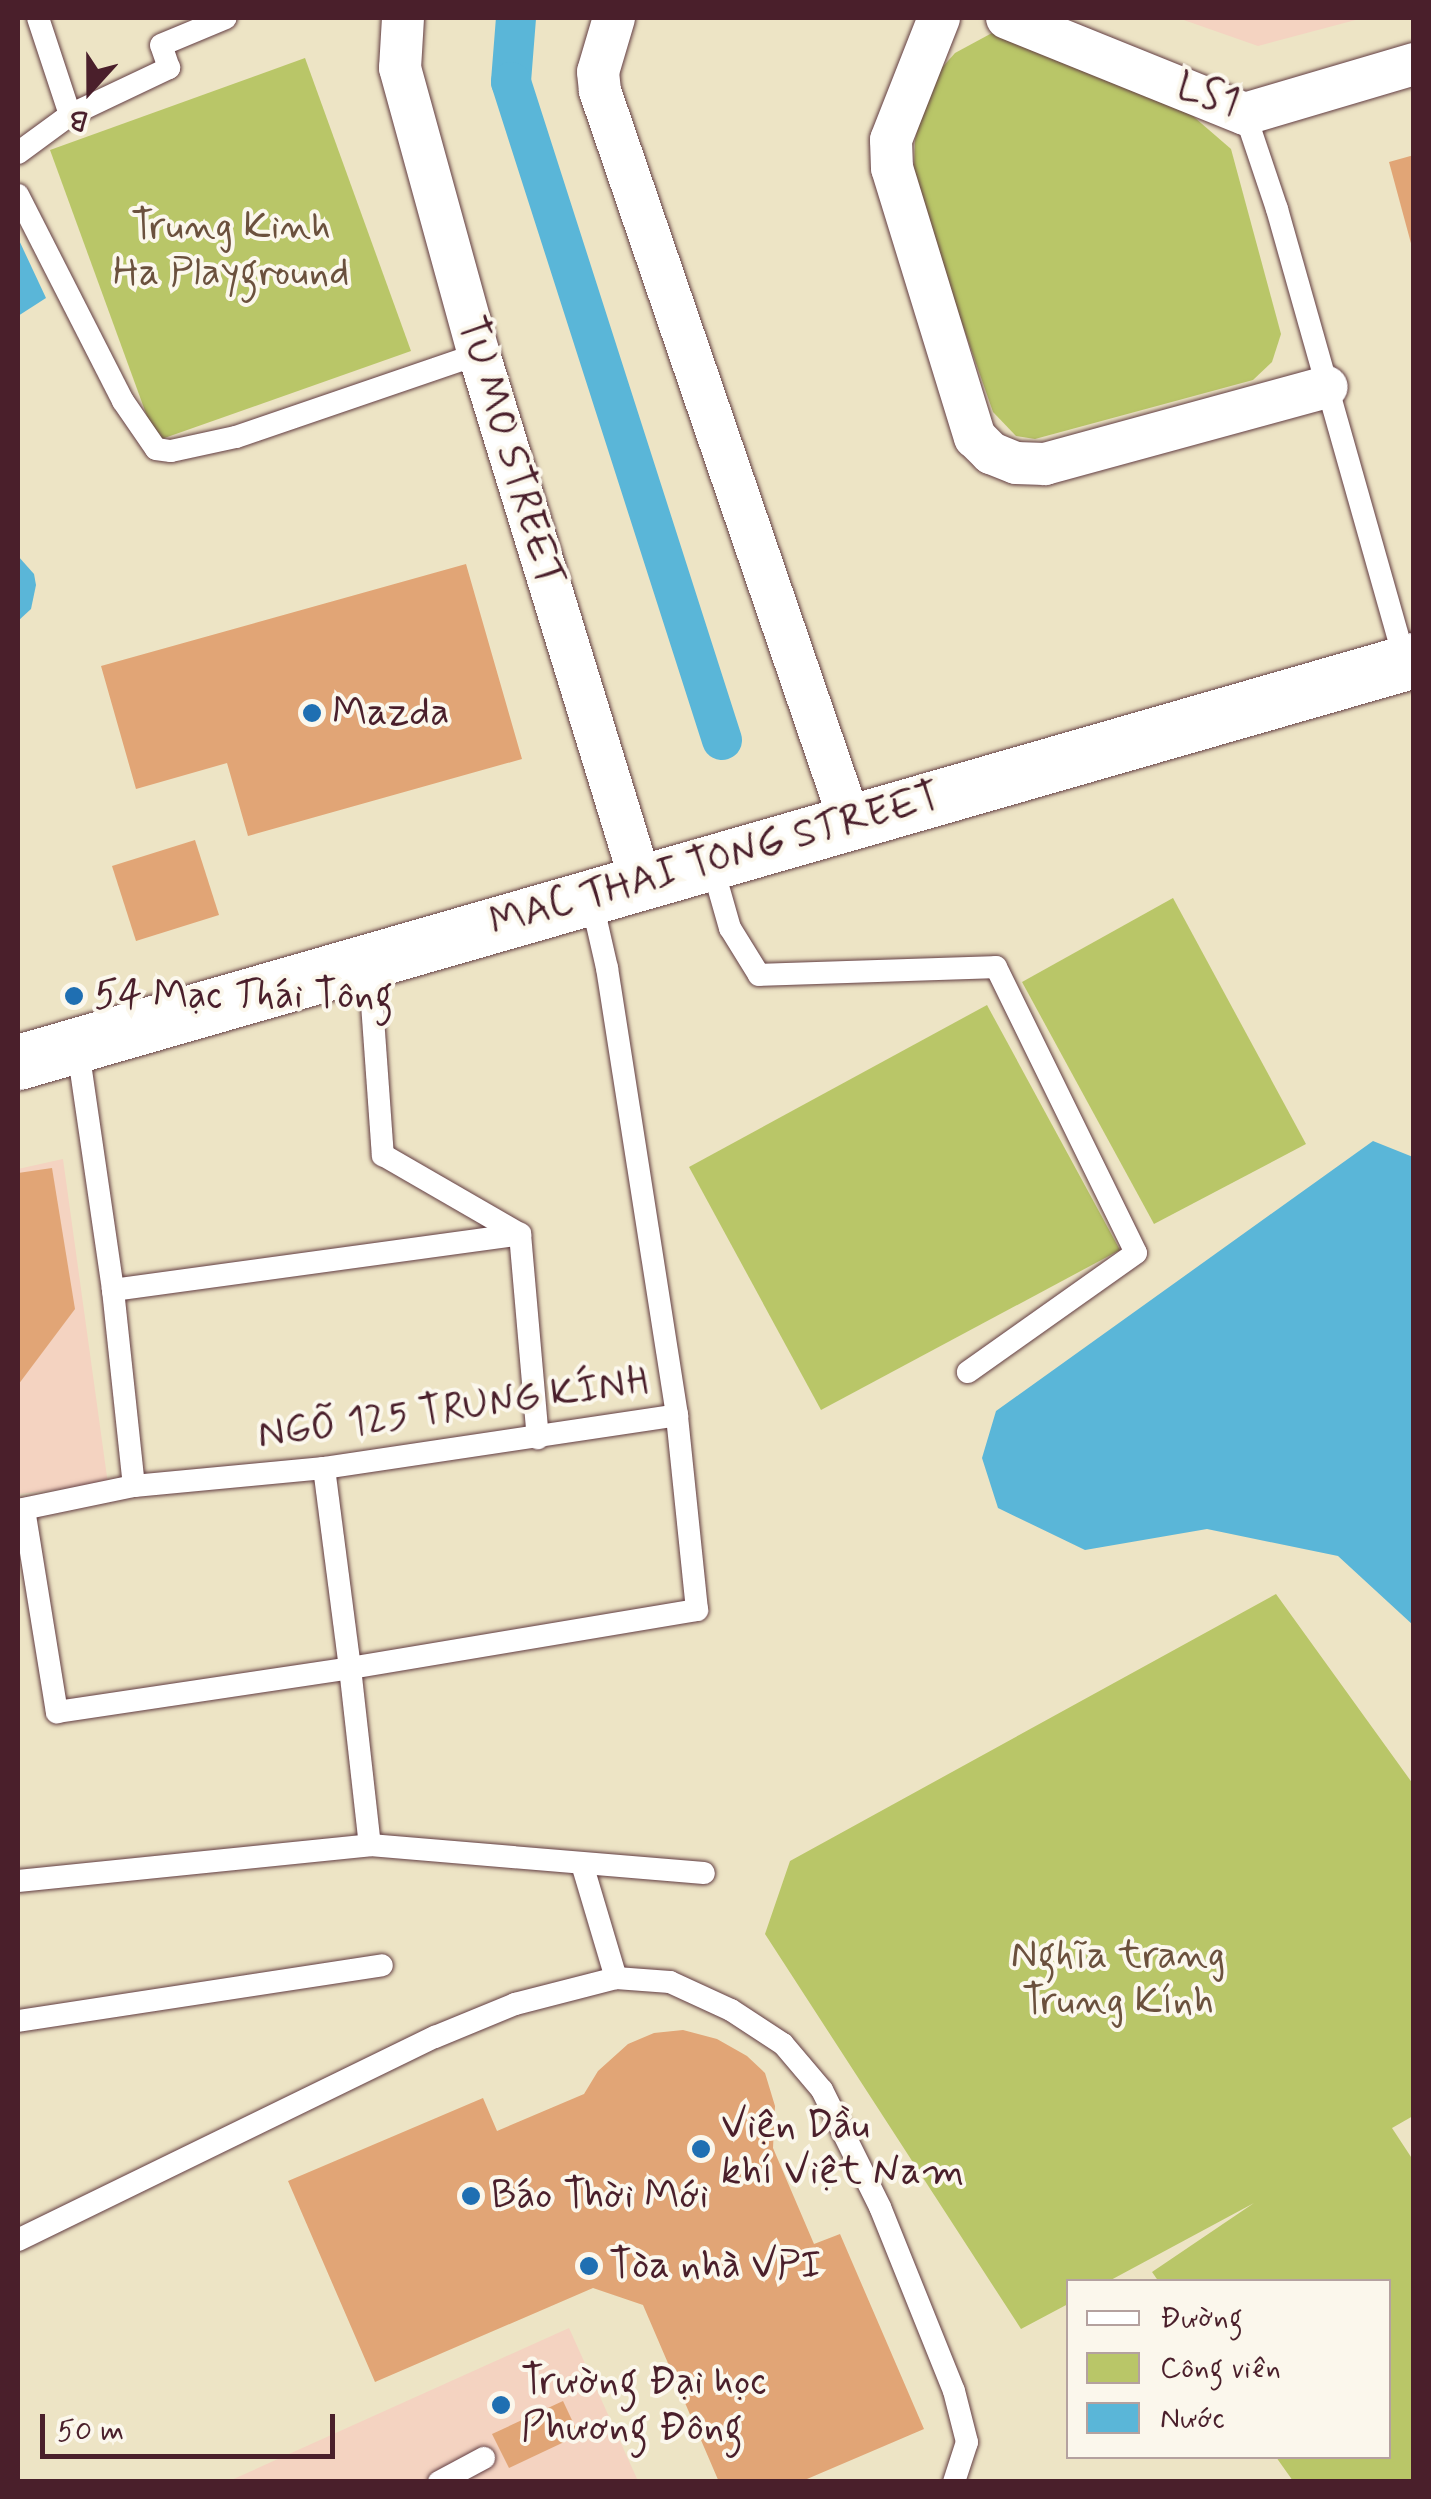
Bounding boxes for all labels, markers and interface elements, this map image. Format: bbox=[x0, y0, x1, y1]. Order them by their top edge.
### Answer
north arrow bbox=[40, 40, 140, 140]
street label: LS1 bbox=[1171, 62, 1245, 128]
text: B bbox=[64, 98, 94, 139]
park label: Trung Kinh Ha Playground bbox=[112, 203, 350, 297]
street label: TU MO STREET bbox=[446, 309, 574, 595]
place label: Mazda bbox=[332, 689, 450, 737]
marker: Mazda bbox=[301, 702, 323, 724]
street label: MAC THAI TONG STREET bbox=[486, 773, 944, 947]
place label: 54 Mạc Thái Tông bbox=[94, 972, 392, 1020]
marker: 54 Mạc Thái Tông bbox=[63, 985, 85, 1007]
street label: NGÕ 125 TRUNG KÍNH bbox=[254, 1358, 652, 1460]
park label: Nghĩa trang Trung Kính bbox=[1009, 1932, 1227, 2026]
place label: Viện Dầu khí Việt Nam bbox=[721, 2102, 958, 2196]
marker: Viện Dầu khí Việt Nam bbox=[690, 2138, 712, 2160]
place label: Báo Thời Mới bbox=[491, 2172, 709, 2220]
marker: Báo Thời Mới bbox=[460, 2185, 482, 2207]
place label: Tòa nhà VPI bbox=[609, 2242, 821, 2290]
marker: Tòa nhà VPI bbox=[578, 2255, 600, 2277]
legend bbox=[1066, 2279, 1391, 2459]
text: Đường bbox=[1160, 2299, 1243, 2338]
text: Công viên bbox=[1160, 2349, 1281, 2388]
place label: Trường Đại học Phương Đông bbox=[521, 2358, 767, 2452]
scale bar bbox=[45, 2394, 340, 2456]
marker: Trường Đại học Phương Đông bbox=[490, 2394, 512, 2416]
text: Nước bbox=[1160, 2399, 1225, 2438]
text: 50 m bbox=[57, 2412, 124, 2451]

